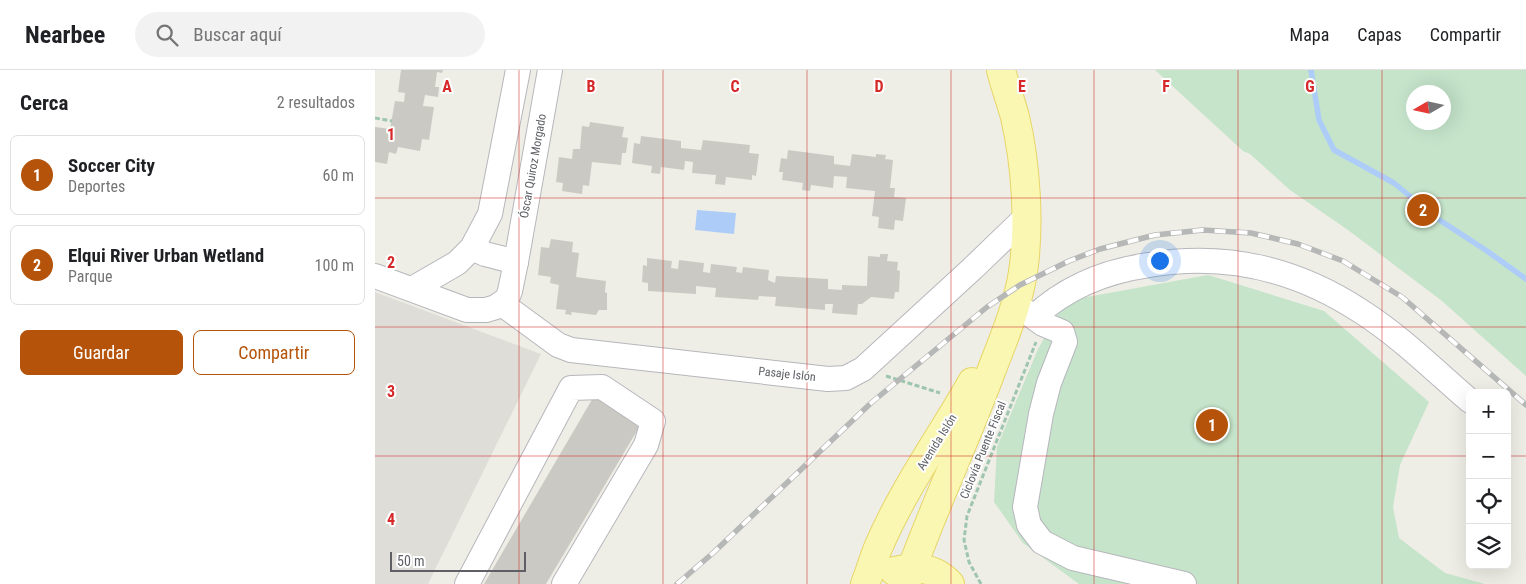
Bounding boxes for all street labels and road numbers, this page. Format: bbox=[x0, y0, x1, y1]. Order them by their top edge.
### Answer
street label: Óscar Quiroz Morgado bbox=[516, 112, 549, 219]
street label: Pasaje Islón bbox=[758, 364, 817, 384]
street label: Ciclovía Puente Fiscal bbox=[957, 399, 1009, 501]
street label: Avenida Islón bbox=[914, 411, 960, 473]

